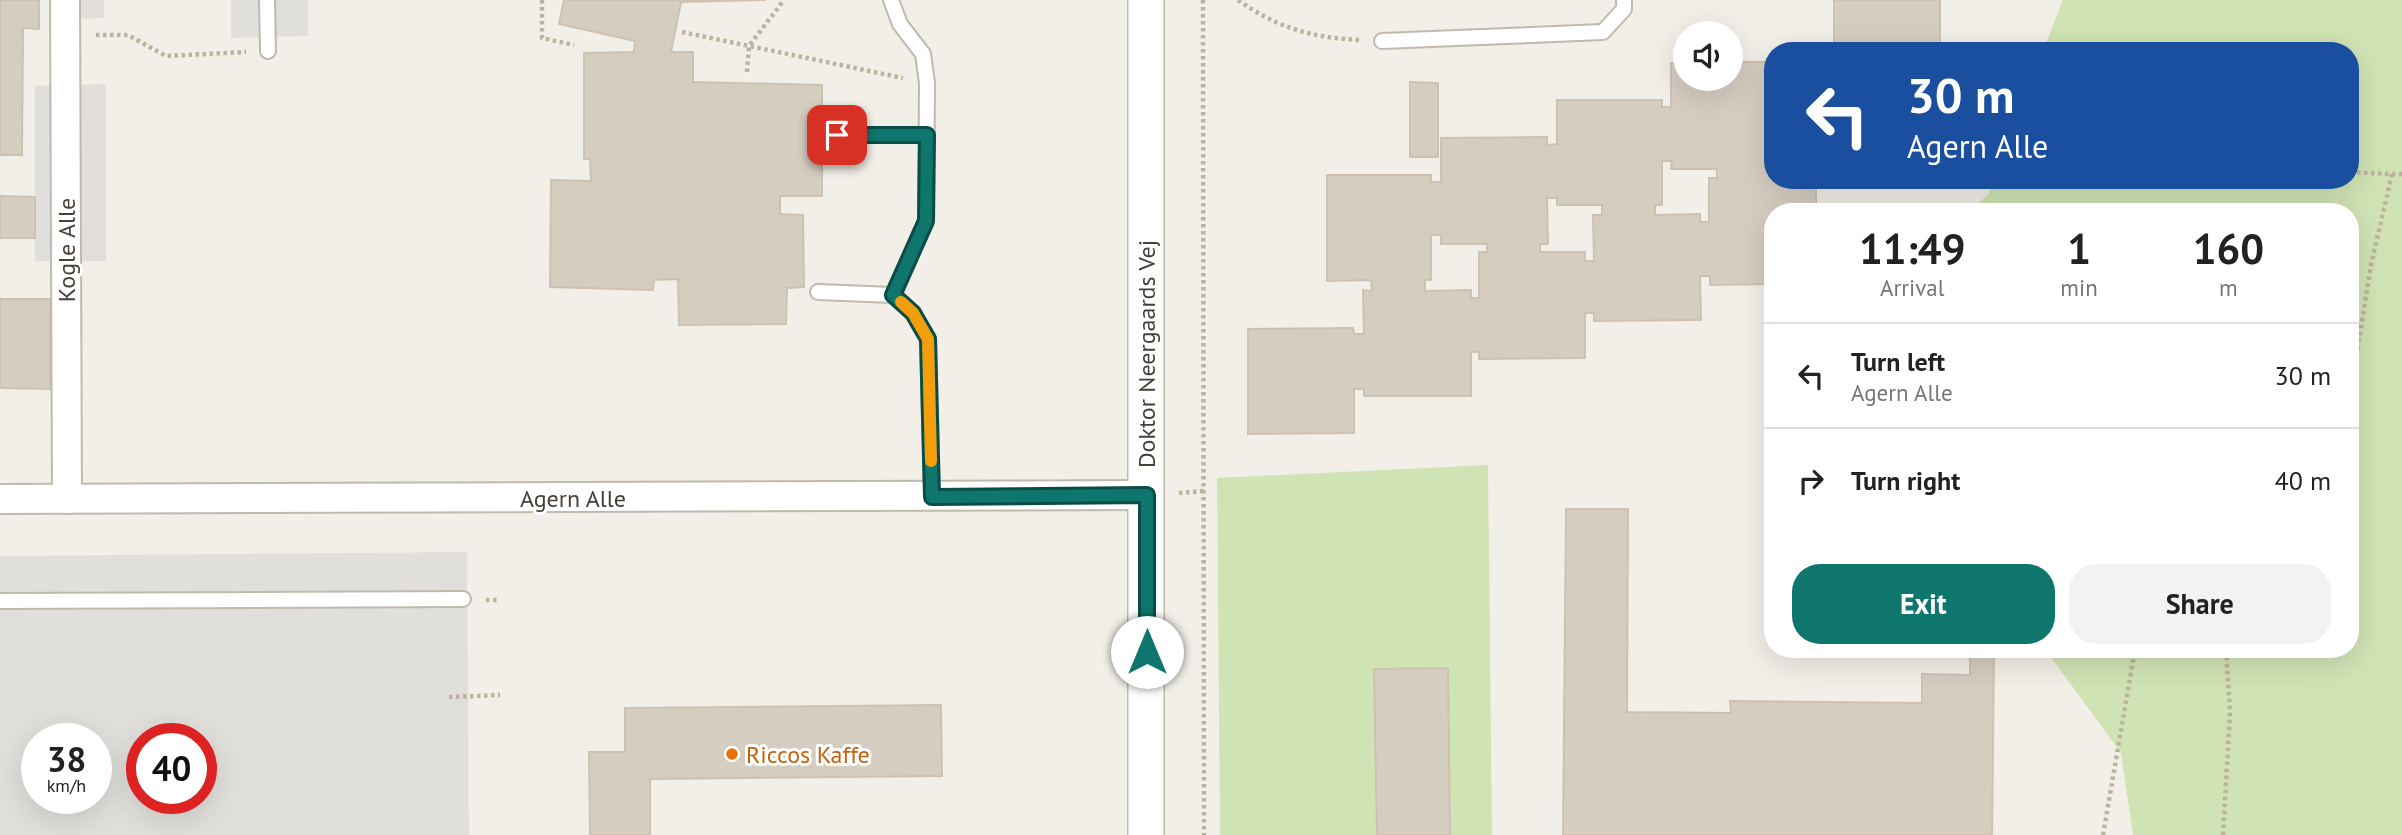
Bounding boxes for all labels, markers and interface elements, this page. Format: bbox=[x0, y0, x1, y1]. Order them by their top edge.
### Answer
map controls bbox=[1673, 21, 1743, 91]
button: sound bbox=[1673, 21, 1743, 91]
text: 30 m bbox=[1907, 63, 2014, 127]
icon: left bbox=[1792, 70, 1883, 161]
pin bbox=[807, 105, 867, 165]
icon: arrive bbox=[818, 116, 856, 154]
text: Agern Alle bbox=[1907, 125, 2048, 167]
street label: Kogle Alle bbox=[51, 198, 82, 302]
text: 11:49 bbox=[1859, 221, 1965, 276]
text: 1 bbox=[2067, 221, 2091, 276]
text: 160 bbox=[2193, 221, 2264, 276]
street label: Doktor Neergaards Vej bbox=[1131, 240, 1162, 468]
text: Arrival bbox=[1880, 273, 1944, 302]
text: min bbox=[2060, 273, 2098, 302]
text: m bbox=[2219, 273, 2238, 302]
text: Turn left bbox=[1851, 345, 1945, 378]
icon: left bbox=[1792, 357, 1830, 395]
text: 30 m bbox=[2275, 359, 2331, 392]
text: Agern Alle bbox=[1851, 378, 1953, 407]
icon: right bbox=[1792, 462, 1830, 500]
text: Turn right bbox=[1851, 464, 1960, 497]
text: 40 m bbox=[2275, 464, 2331, 497]
street label: Agern Alle bbox=[520, 483, 626, 514]
button: Exit bbox=[1792, 564, 2055, 644]
button: Share bbox=[2069, 564, 2331, 644]
position arrow bbox=[1110, 615, 1184, 689]
speed limit sign: 40 bbox=[126, 723, 217, 814]
text: 38 bbox=[47, 736, 86, 782]
place label: Riccos Kaffe bbox=[746, 739, 870, 770]
marker: Riccos Kaffe bbox=[724, 746, 740, 762]
text: km/h bbox=[47, 774, 86, 797]

